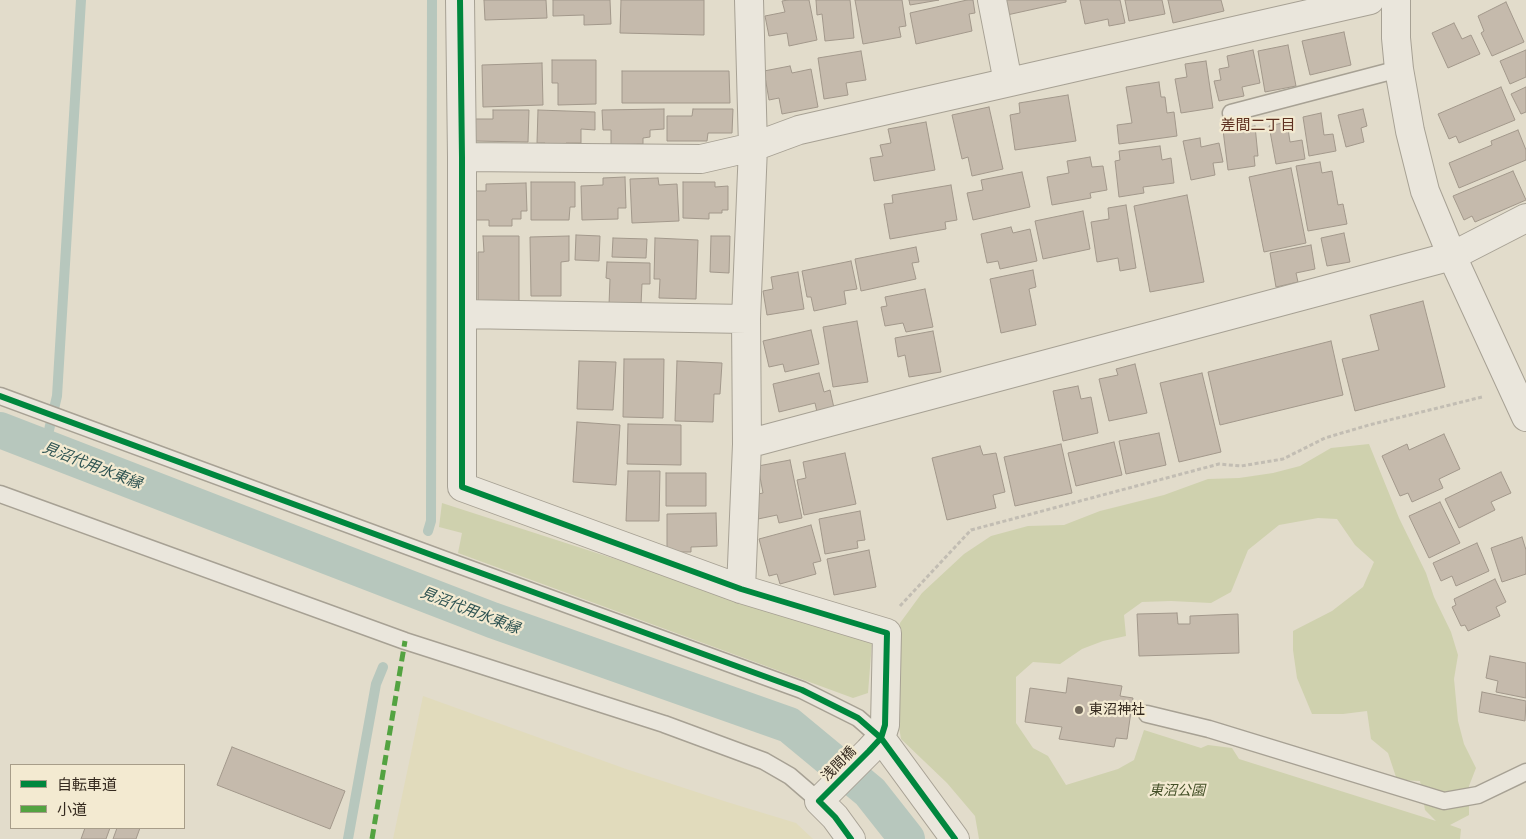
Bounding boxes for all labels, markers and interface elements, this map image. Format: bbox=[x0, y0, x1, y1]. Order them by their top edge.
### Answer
district label: 差間二丁目 bbox=[1221, 117, 1295, 135]
water label: 見沼代用水東縁 bbox=[40, 439, 144, 493]
water label: 見沼代用水東縁 bbox=[418, 584, 522, 638]
place label: 東沼神社 bbox=[1089, 702, 1145, 718]
marker: 東沼神社 bbox=[1073, 704, 1085, 716]
street label: 浅間橋 bbox=[818, 743, 860, 785]
legend bbox=[10, 764, 185, 829]
text: 自転車道 bbox=[57, 775, 117, 794]
park label: 東沼公園 bbox=[1149, 783, 1205, 799]
text: 小道 bbox=[57, 800, 87, 819]

